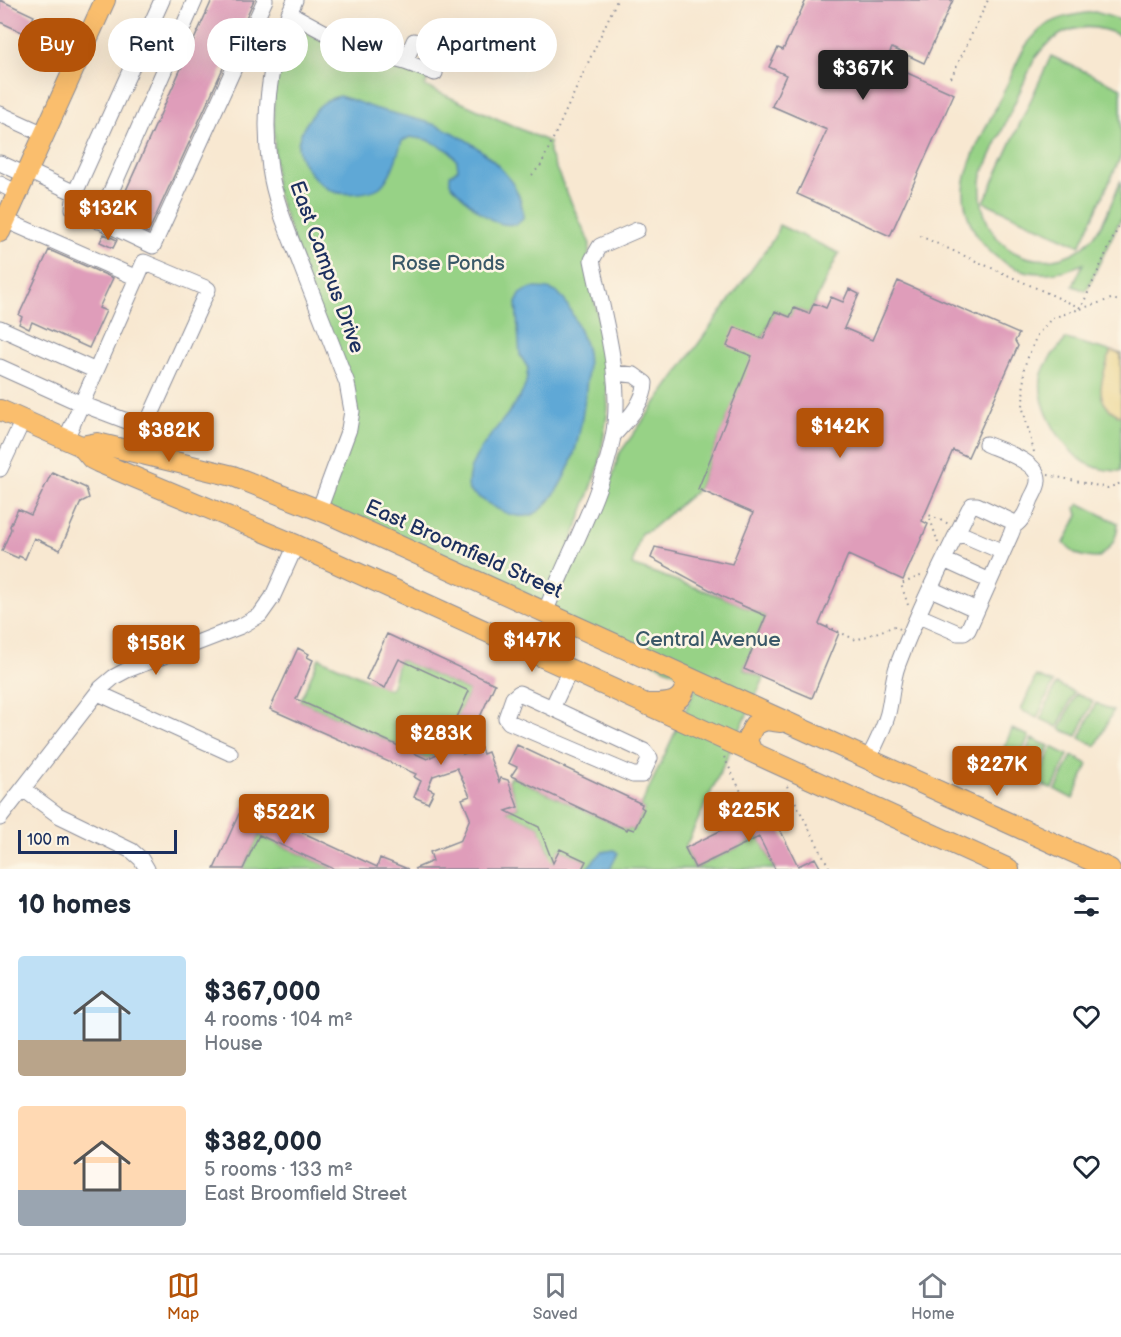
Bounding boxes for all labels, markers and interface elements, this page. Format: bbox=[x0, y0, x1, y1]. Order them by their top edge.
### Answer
chip: Buy bbox=[18, 18, 96, 72]
chip: Rent bbox=[108, 18, 195, 72]
chip: Filters bbox=[207, 18, 308, 72]
chip: New bbox=[320, 18, 404, 72]
chip: Apartment bbox=[416, 18, 557, 72]
pin: $367K bbox=[821, 50, 905, 101]
text: $367K bbox=[832, 57, 894, 81]
street label: East Campus Drive bbox=[284, 177, 370, 357]
pin: $132K bbox=[66, 190, 150, 241]
text: $132K bbox=[79, 197, 137, 221]
park label: Rose Ponds bbox=[391, 251, 505, 276]
pin: $142K bbox=[798, 408, 882, 459]
pin: $382K bbox=[127, 412, 211, 463]
text: $142K bbox=[811, 415, 869, 439]
text: $382K bbox=[138, 419, 200, 443]
street label: East Broomfield Street bbox=[362, 494, 567, 604]
pin: $147K bbox=[490, 622, 574, 673]
pin: $158K bbox=[114, 625, 198, 676]
park label: Central Avenue bbox=[635, 627, 781, 652]
text: $147K bbox=[503, 629, 561, 653]
text: $158K bbox=[127, 632, 185, 656]
pin: $283K bbox=[399, 715, 483, 766]
text: $283K bbox=[410, 722, 472, 746]
pin: $227K bbox=[955, 746, 1039, 797]
text: $227K bbox=[966, 753, 1028, 777]
pin: $225K bbox=[707, 792, 791, 843]
pin: $522K bbox=[242, 794, 326, 845]
text: $225K bbox=[718, 799, 780, 823]
text: $522K bbox=[253, 801, 315, 825]
scale bar bbox=[18, 827, 177, 854]
text: 100 m bbox=[27, 831, 70, 850]
icon: filters bbox=[1070, 889, 1103, 922]
text: 10 homes bbox=[18, 890, 131, 921]
text: $367,000 bbox=[204, 977, 321, 1008]
icon: home bbox=[66, 980, 138, 1052]
icon: heart bbox=[1070, 1000, 1103, 1033]
text: 4 rooms · 104 m² bbox=[204, 1008, 353, 1032]
text: House bbox=[204, 1032, 263, 1056]
text: $382,000 bbox=[204, 1127, 322, 1158]
icon: home bbox=[66, 1130, 138, 1202]
icon: heart bbox=[1070, 1150, 1103, 1183]
text: 5 rooms · 133 m² bbox=[204, 1158, 353, 1182]
text: East Broomfield Street bbox=[204, 1182, 407, 1206]
tab: Map bbox=[167, 1269, 200, 1324]
tab: Saved bbox=[533, 1269, 578, 1324]
tab: Home bbox=[911, 1269, 954, 1324]

